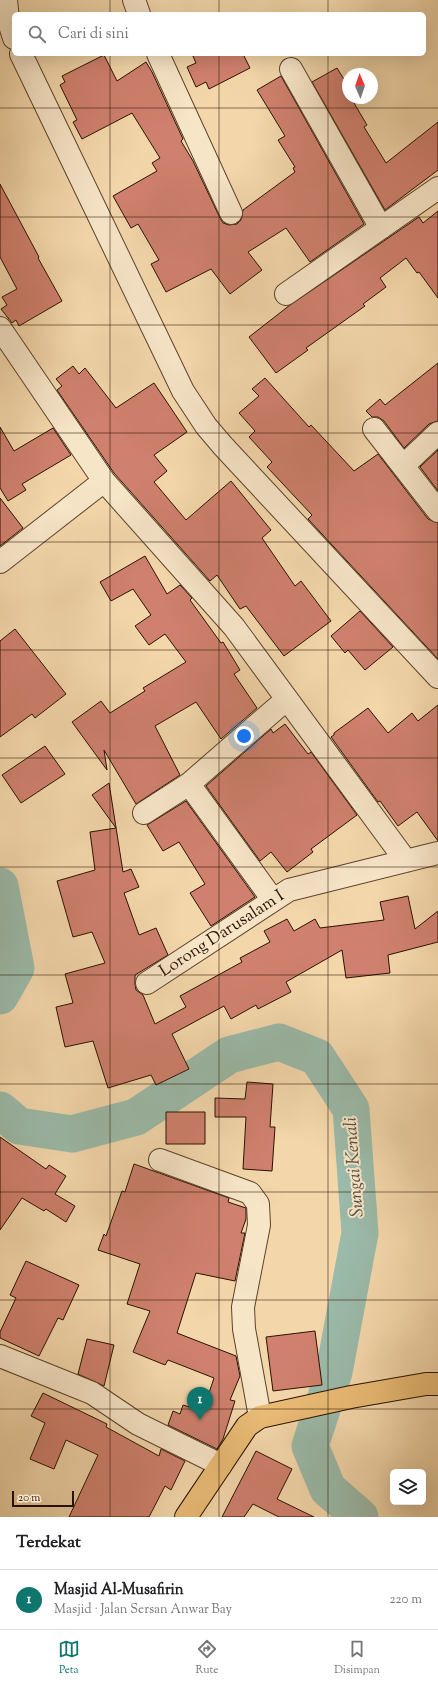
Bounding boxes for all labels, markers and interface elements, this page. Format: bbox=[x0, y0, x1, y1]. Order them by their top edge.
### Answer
search box bbox=[12, 12, 426, 56]
icon: search bbox=[26, 23, 48, 45]
text: Cari di sini bbox=[58, 24, 129, 45]
north arrow bbox=[342, 68, 378, 104]
your location bbox=[234, 726, 254, 746]
street label: Lorong Darusalam I bbox=[155, 884, 290, 983]
water label: Sungai Kenali bbox=[339, 1116, 371, 1218]
pin: 1 bbox=[187, 1387, 213, 1420]
map controls bbox=[390, 1469, 426, 1505]
button: layers bbox=[390, 1469, 426, 1505]
scale bar bbox=[12, 1489, 74, 1508]
text: 20 m bbox=[18, 1490, 40, 1506]
text: Terdekat bbox=[16, 1531, 81, 1555]
text: Masjid Al-Musafirin bbox=[54, 1580, 184, 1601]
text: 1 bbox=[27, 1591, 31, 1609]
text: 220 m bbox=[389, 1591, 422, 1609]
text: Masjid · Jalan Sersan Anwar Bay bbox=[54, 1601, 232, 1619]
tab: Peta bbox=[58, 1638, 80, 1678]
tab: Rute bbox=[196, 1638, 218, 1678]
tab: Disimpan bbox=[334, 1638, 380, 1678]

